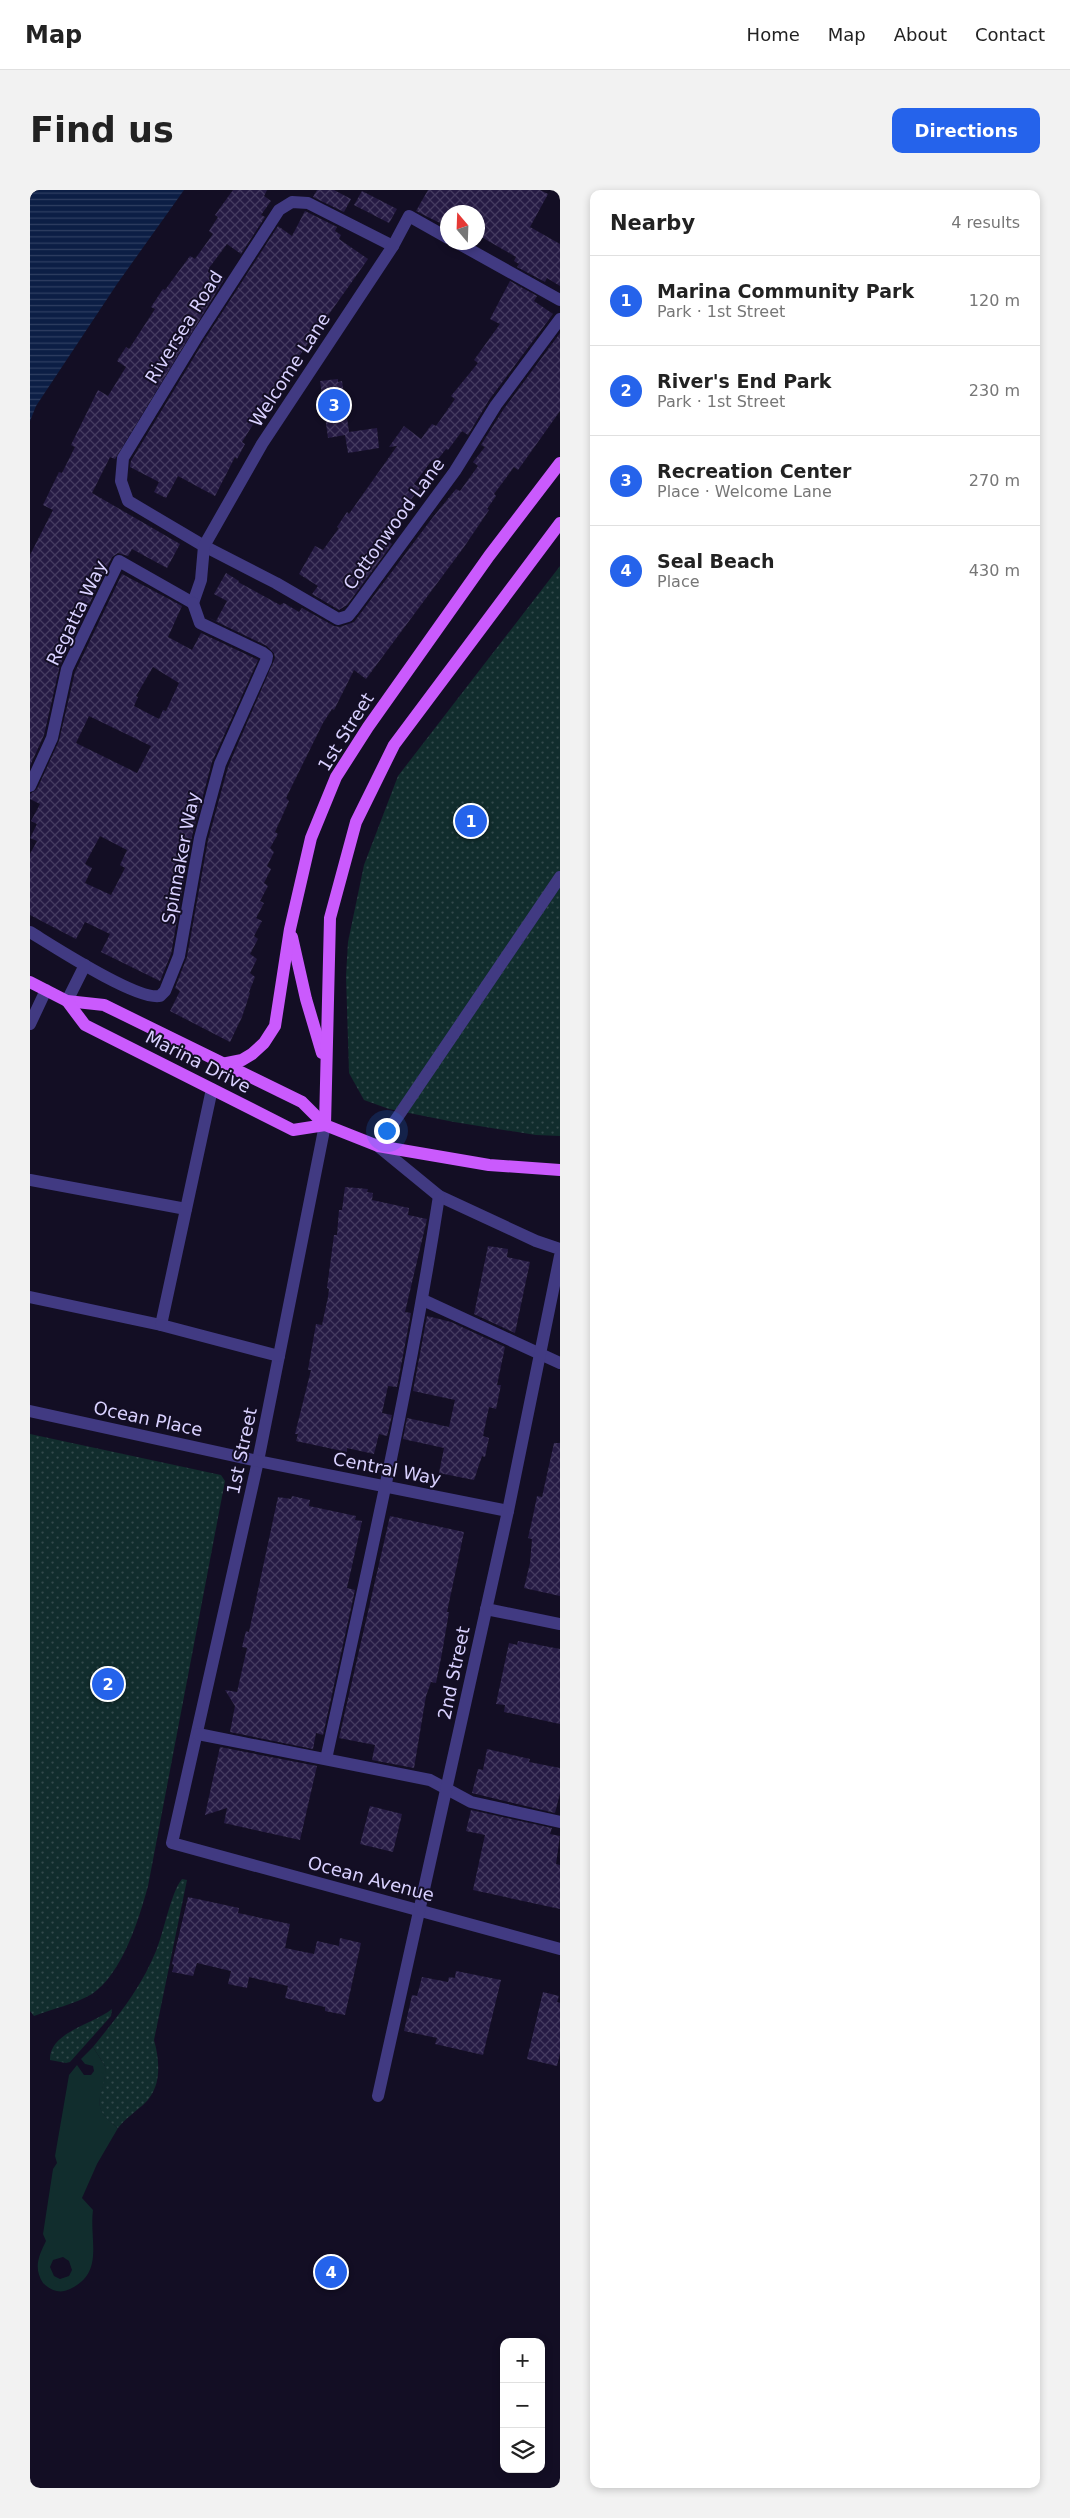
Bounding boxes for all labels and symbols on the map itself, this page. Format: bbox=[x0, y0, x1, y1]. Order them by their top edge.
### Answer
north arrow bbox=[440, 205, 485, 250]
street label: Riversea Road bbox=[140, 266, 227, 387]
street label: Welcome Lane bbox=[245, 309, 334, 431]
pin: 3 bbox=[318, 386, 350, 424]
street label: Cottonwood Lane bbox=[339, 454, 448, 594]
street label: Regatta Way bbox=[42, 556, 111, 669]
street label: 1st Street bbox=[313, 689, 378, 775]
street label: Spinnaker Way bbox=[157, 790, 204, 926]
pin: 1 bbox=[455, 802, 487, 840]
street label: Marina Drive bbox=[142, 1026, 254, 1097]
your location bbox=[374, 1118, 400, 1144]
street label: Ocean Place bbox=[92, 1397, 205, 1440]
street label: 1st Street bbox=[222, 1406, 261, 1496]
street label: Central Way bbox=[331, 1448, 443, 1489]
street label: 2nd Street bbox=[433, 1624, 474, 1721]
pin: 2 bbox=[92, 1665, 124, 1703]
street label: Ocean Avenue bbox=[306, 1852, 437, 1906]
pin: 4 bbox=[315, 2253, 347, 2291]

